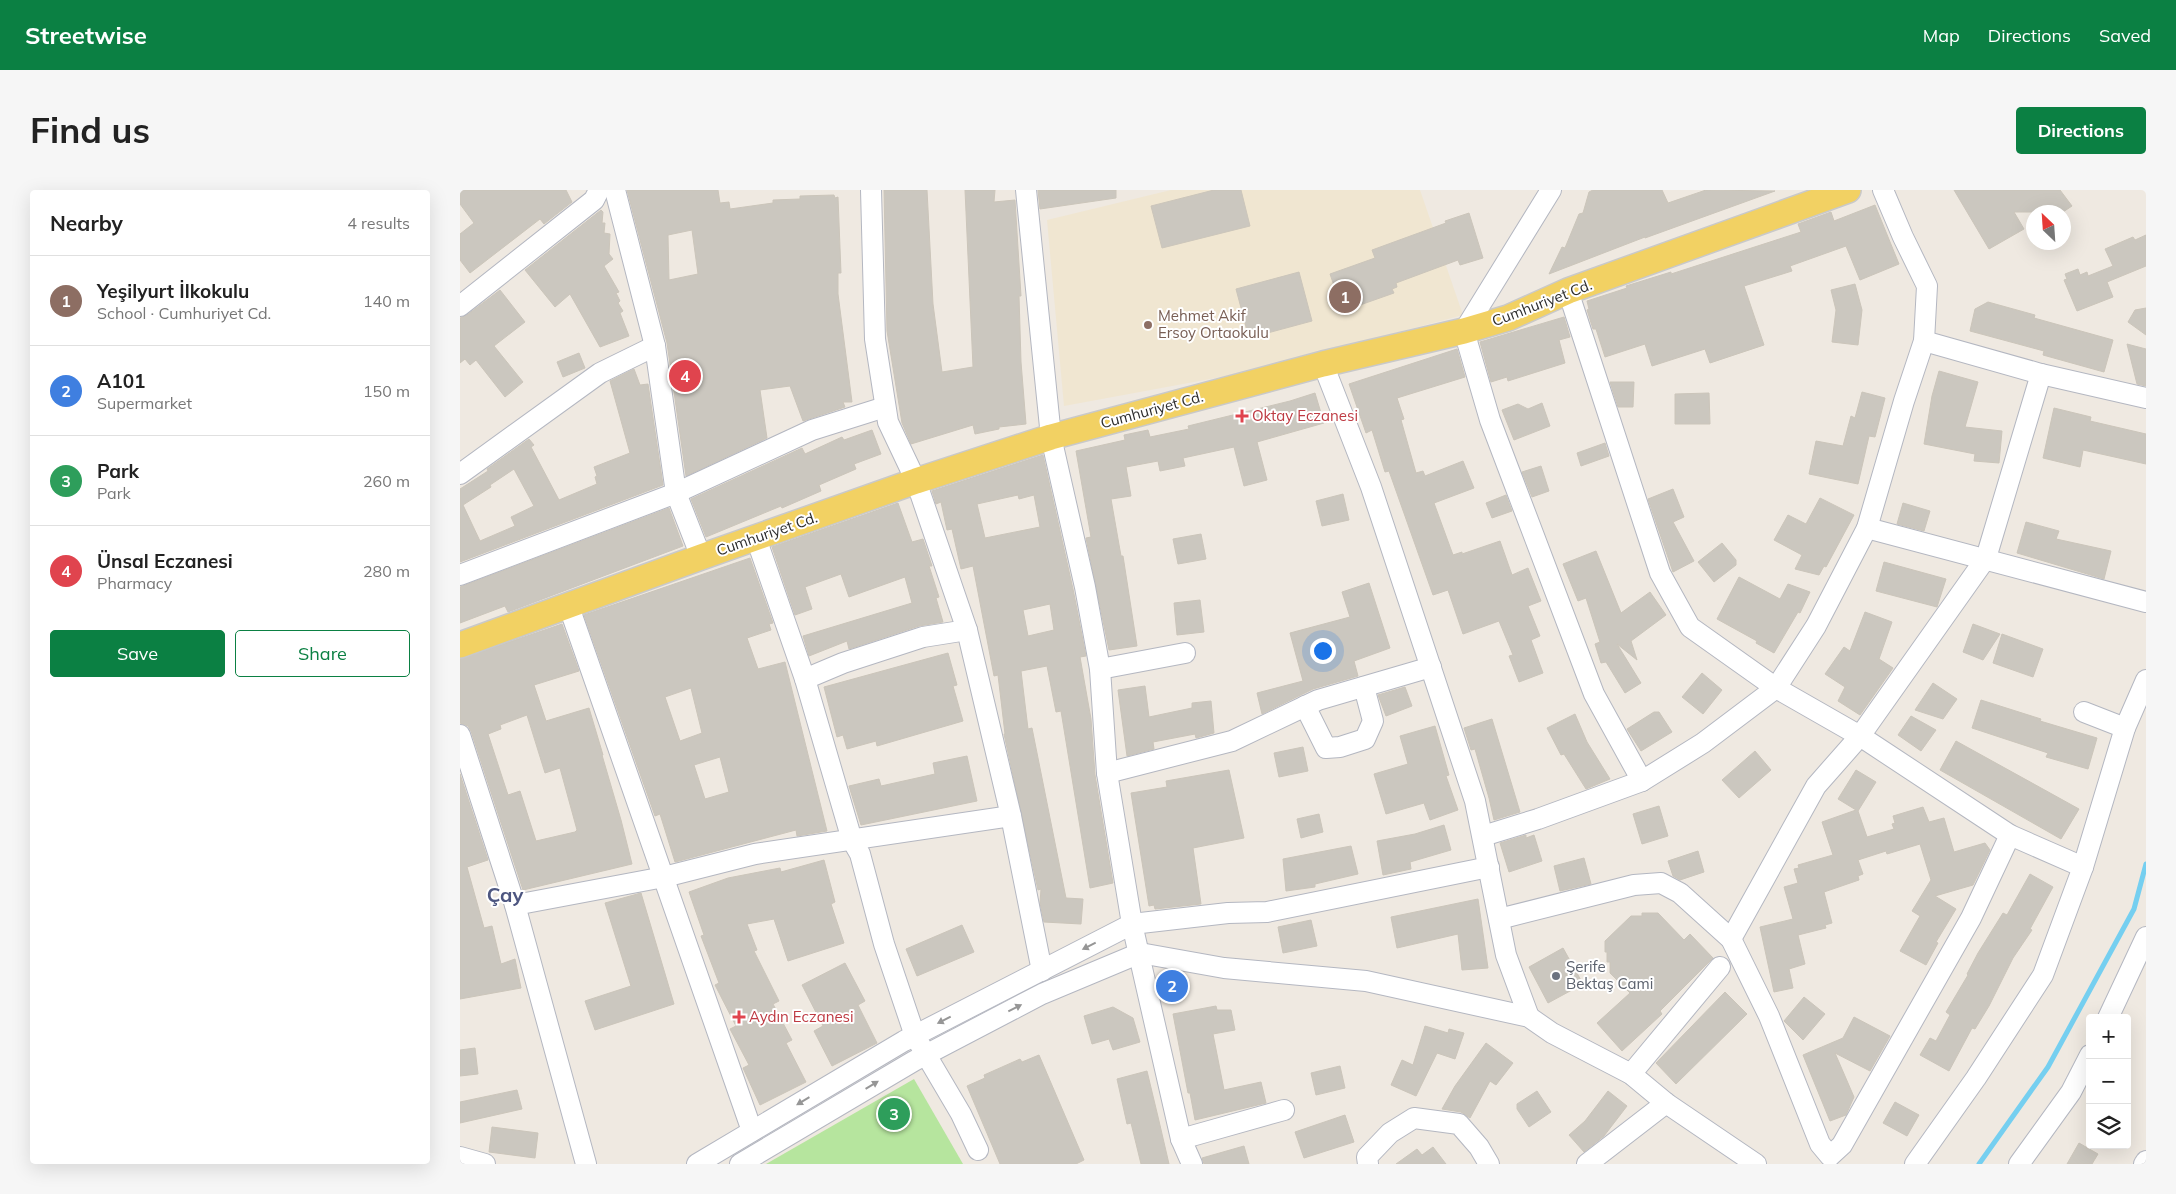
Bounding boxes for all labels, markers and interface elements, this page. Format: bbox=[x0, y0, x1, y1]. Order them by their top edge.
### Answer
text: Streetwise bbox=[25, 20, 147, 50]
text: Map bbox=[1923, 24, 1960, 47]
text: Directions bbox=[1988, 24, 2071, 47]
text: Saved bbox=[2099, 24, 2151, 47]
button: Directions bbox=[2016, 107, 2146, 154]
text: Find us bbox=[30, 108, 150, 152]
north arrow bbox=[2026, 205, 2071, 250]
text: Nearby bbox=[50, 210, 123, 236]
text: 4 results bbox=[347, 213, 410, 233]
street label: Cumhuriyet Cd. bbox=[1489, 275, 1595, 330]
pin: 1 bbox=[1329, 278, 1361, 316]
text: Yeşilyurt İlkokulu bbox=[97, 279, 249, 303]
text: 1 bbox=[61, 291, 71, 311]
text: 140 m bbox=[363, 291, 410, 311]
text: School · Cumhuriyet Cd. bbox=[97, 303, 271, 323]
place label: Mehmet Akif Ersoy Ortaokulu bbox=[1158, 306, 1269, 342]
marker: Mehmet Akif Ersoy Ortaokulu bbox=[1142, 319, 1154, 331]
pin: 4 bbox=[669, 357, 701, 395]
text: A101 bbox=[97, 369, 145, 393]
text: 2 bbox=[61, 381, 71, 401]
text: 150 m bbox=[363, 381, 410, 401]
street label: Cumhuriyet Cd. bbox=[1098, 387, 1205, 432]
text: Supermarket bbox=[97, 393, 192, 413]
place label: Oktay Eczanesi bbox=[1252, 406, 1358, 425]
marker: Oktay Eczanesi bbox=[1236, 410, 1248, 422]
text: Park bbox=[97, 459, 139, 483]
text: 3 bbox=[61, 471, 71, 491]
text: 260 m bbox=[363, 471, 410, 491]
text: Park bbox=[97, 483, 131, 503]
street label: Cumhuriyet Cd. bbox=[714, 507, 820, 560]
text: Ünsal Eczanesi bbox=[97, 549, 233, 573]
text: 4 bbox=[61, 561, 71, 581]
text: 280 m bbox=[363, 561, 410, 581]
text: Pharmacy bbox=[97, 573, 172, 593]
button: Save bbox=[50, 630, 225, 677]
button: Share bbox=[235, 630, 410, 677]
your location bbox=[1310, 638, 1336, 664]
district label: Çay bbox=[487, 882, 523, 907]
one-way arrow bbox=[1082, 942, 1096, 950]
place label: Şerife Bektaş Cami bbox=[1566, 957, 1653, 993]
pin: 2 bbox=[1156, 967, 1188, 1005]
marker: Şerife Bektaş Cami bbox=[1550, 970, 1562, 982]
one-way arrow bbox=[1008, 1004, 1022, 1012]
place label: Aydın Eczanesi bbox=[749, 1007, 854, 1026]
marker: Aydın Eczanesi bbox=[733, 1011, 745, 1023]
map controls bbox=[2086, 1014, 2131, 1149]
button: + bbox=[2086, 1014, 2131, 1059]
one-way arrow bbox=[937, 1016, 952, 1024]
button: − bbox=[2086, 1059, 2131, 1104]
one-way arrow bbox=[866, 1081, 879, 1090]
pin: 3 bbox=[878, 1095, 910, 1133]
one-way arrow bbox=[797, 1096, 810, 1105]
button: layers bbox=[2086, 1104, 2131, 1149]

